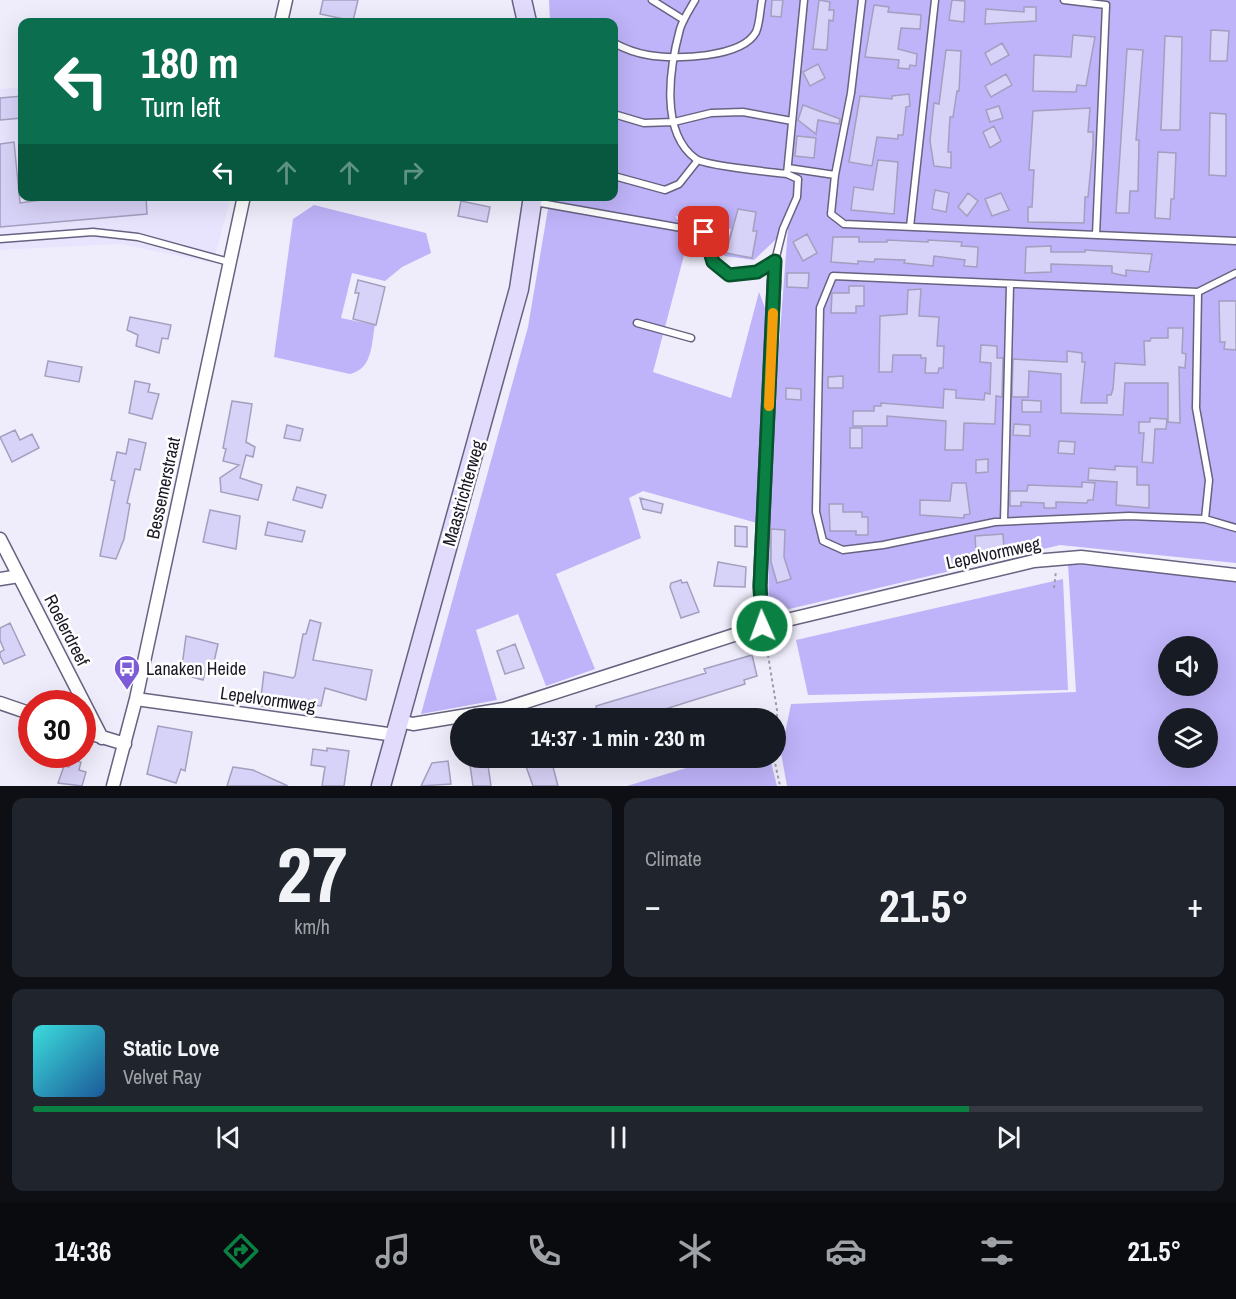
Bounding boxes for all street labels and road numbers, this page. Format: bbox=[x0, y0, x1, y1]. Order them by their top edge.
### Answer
street label: Bessemerstraat bbox=[140, 435, 186, 541]
street label: Maastrichterweg bbox=[436, 436, 490, 549]
street label: Lepelvormweg bbox=[943, 531, 1043, 575]
street label: Roelerdreef bbox=[38, 590, 96, 671]
street label: Lepelvormweg bbox=[219, 680, 318, 718]

